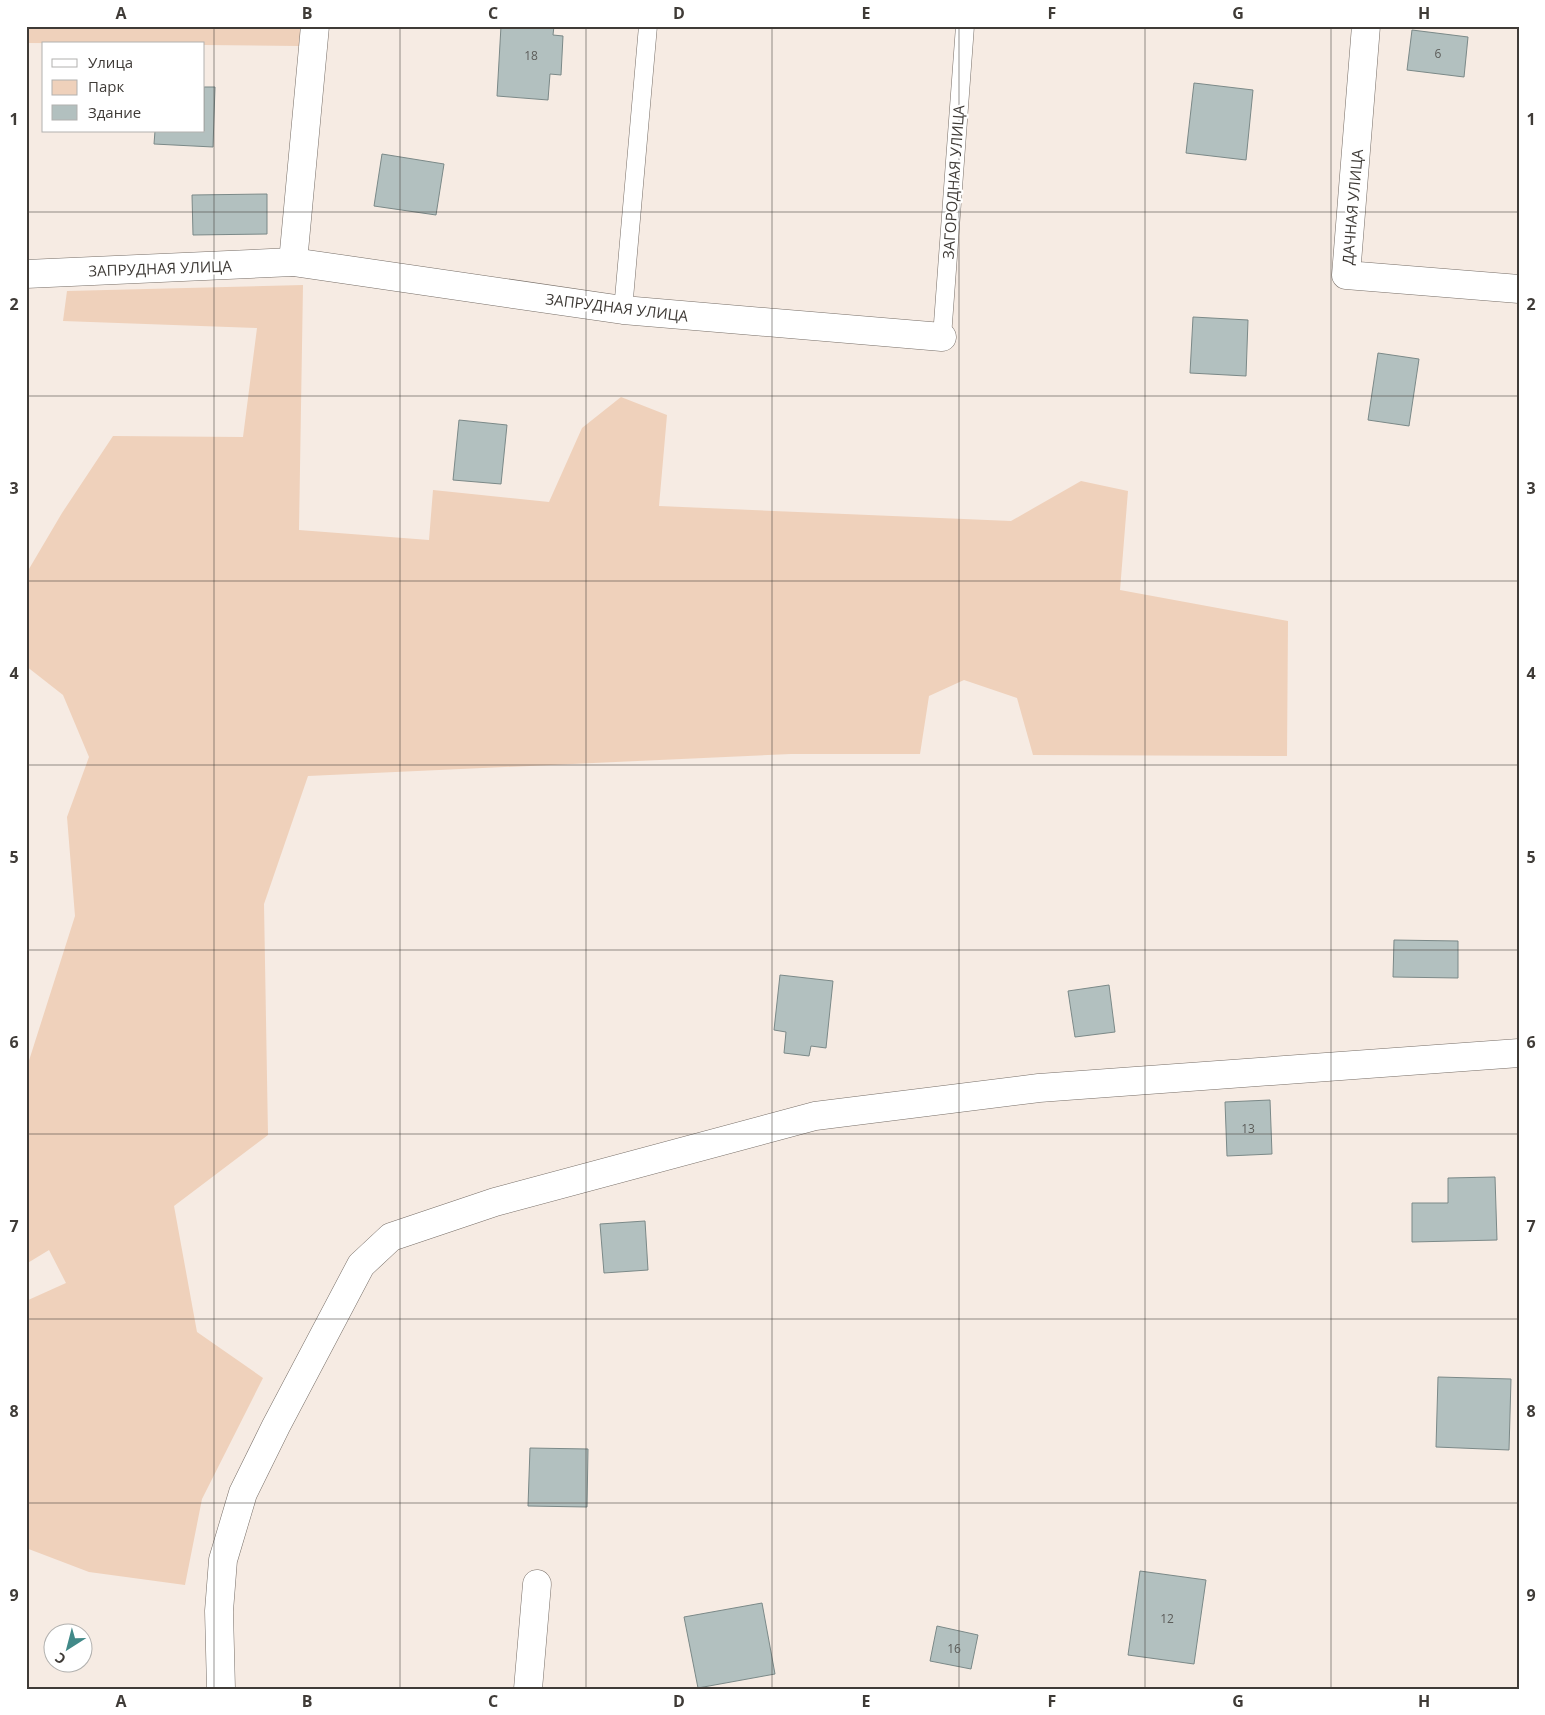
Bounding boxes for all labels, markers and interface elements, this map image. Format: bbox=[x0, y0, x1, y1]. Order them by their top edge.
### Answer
text: A bbox=[115, 2, 127, 24]
text: B bbox=[302, 2, 312, 24]
text: C bbox=[488, 2, 498, 24]
text: D bbox=[673, 2, 685, 24]
text: E bbox=[862, 2, 871, 24]
text: F bbox=[1048, 2, 1056, 24]
text: G bbox=[1232, 2, 1244, 24]
text: H bbox=[1418, 2, 1430, 24]
legend bbox=[42, 42, 205, 132]
house number: 6 bbox=[1435, 45, 1442, 62]
house number: 18 bbox=[524, 47, 538, 64]
text: Улица bbox=[88, 52, 133, 72]
text: Парк bbox=[88, 76, 124, 96]
text: Здание bbox=[88, 102, 141, 122]
street label: ЗАГОРОДНАЯ УЛИЦА bbox=[938, 104, 968, 260]
text: 1 bbox=[9, 108, 19, 130]
text: 1 bbox=[1526, 108, 1536, 130]
street label: ДАЧНАЯ УЛИЦА bbox=[1337, 148, 1367, 266]
street label: ЗАПРУДНАЯ УЛИЦА bbox=[88, 255, 233, 280]
street label: ЗАПРУДНАЯ УЛИЦА bbox=[545, 288, 690, 326]
text: 2 bbox=[9, 293, 19, 315]
text: 2 bbox=[1526, 293, 1536, 315]
text: 3 bbox=[9, 477, 19, 499]
text: 3 bbox=[1526, 477, 1536, 499]
text: 4 bbox=[9, 662, 19, 684]
text: 4 bbox=[1526, 662, 1536, 684]
text: 5 bbox=[9, 846, 19, 868]
text: 5 bbox=[1526, 846, 1536, 868]
text: 6 bbox=[9, 1031, 19, 1053]
text: 6 bbox=[1526, 1031, 1536, 1053]
house number: 13 bbox=[1241, 1120, 1255, 1137]
text: 7 bbox=[9, 1215, 19, 1237]
text: 7 bbox=[1526, 1215, 1536, 1237]
text: 8 bbox=[9, 1400, 19, 1422]
text: 8 bbox=[1526, 1400, 1536, 1422]
text: 9 bbox=[9, 1584, 19, 1606]
text: 9 bbox=[1526, 1584, 1536, 1606]
house number: 12 bbox=[1160, 1610, 1174, 1627]
north arrow bbox=[42, 1622, 92, 1672]
house number: 16 bbox=[947, 1640, 961, 1657]
text: С bbox=[51, 1649, 69, 1669]
text: A bbox=[115, 1690, 127, 1712]
text: B bbox=[302, 1690, 312, 1712]
text: C bbox=[488, 1690, 498, 1712]
text: D bbox=[673, 1690, 685, 1712]
text: E bbox=[862, 1690, 871, 1712]
text: F bbox=[1048, 1690, 1056, 1712]
text: G bbox=[1232, 1690, 1244, 1712]
text: H bbox=[1418, 1690, 1430, 1712]

